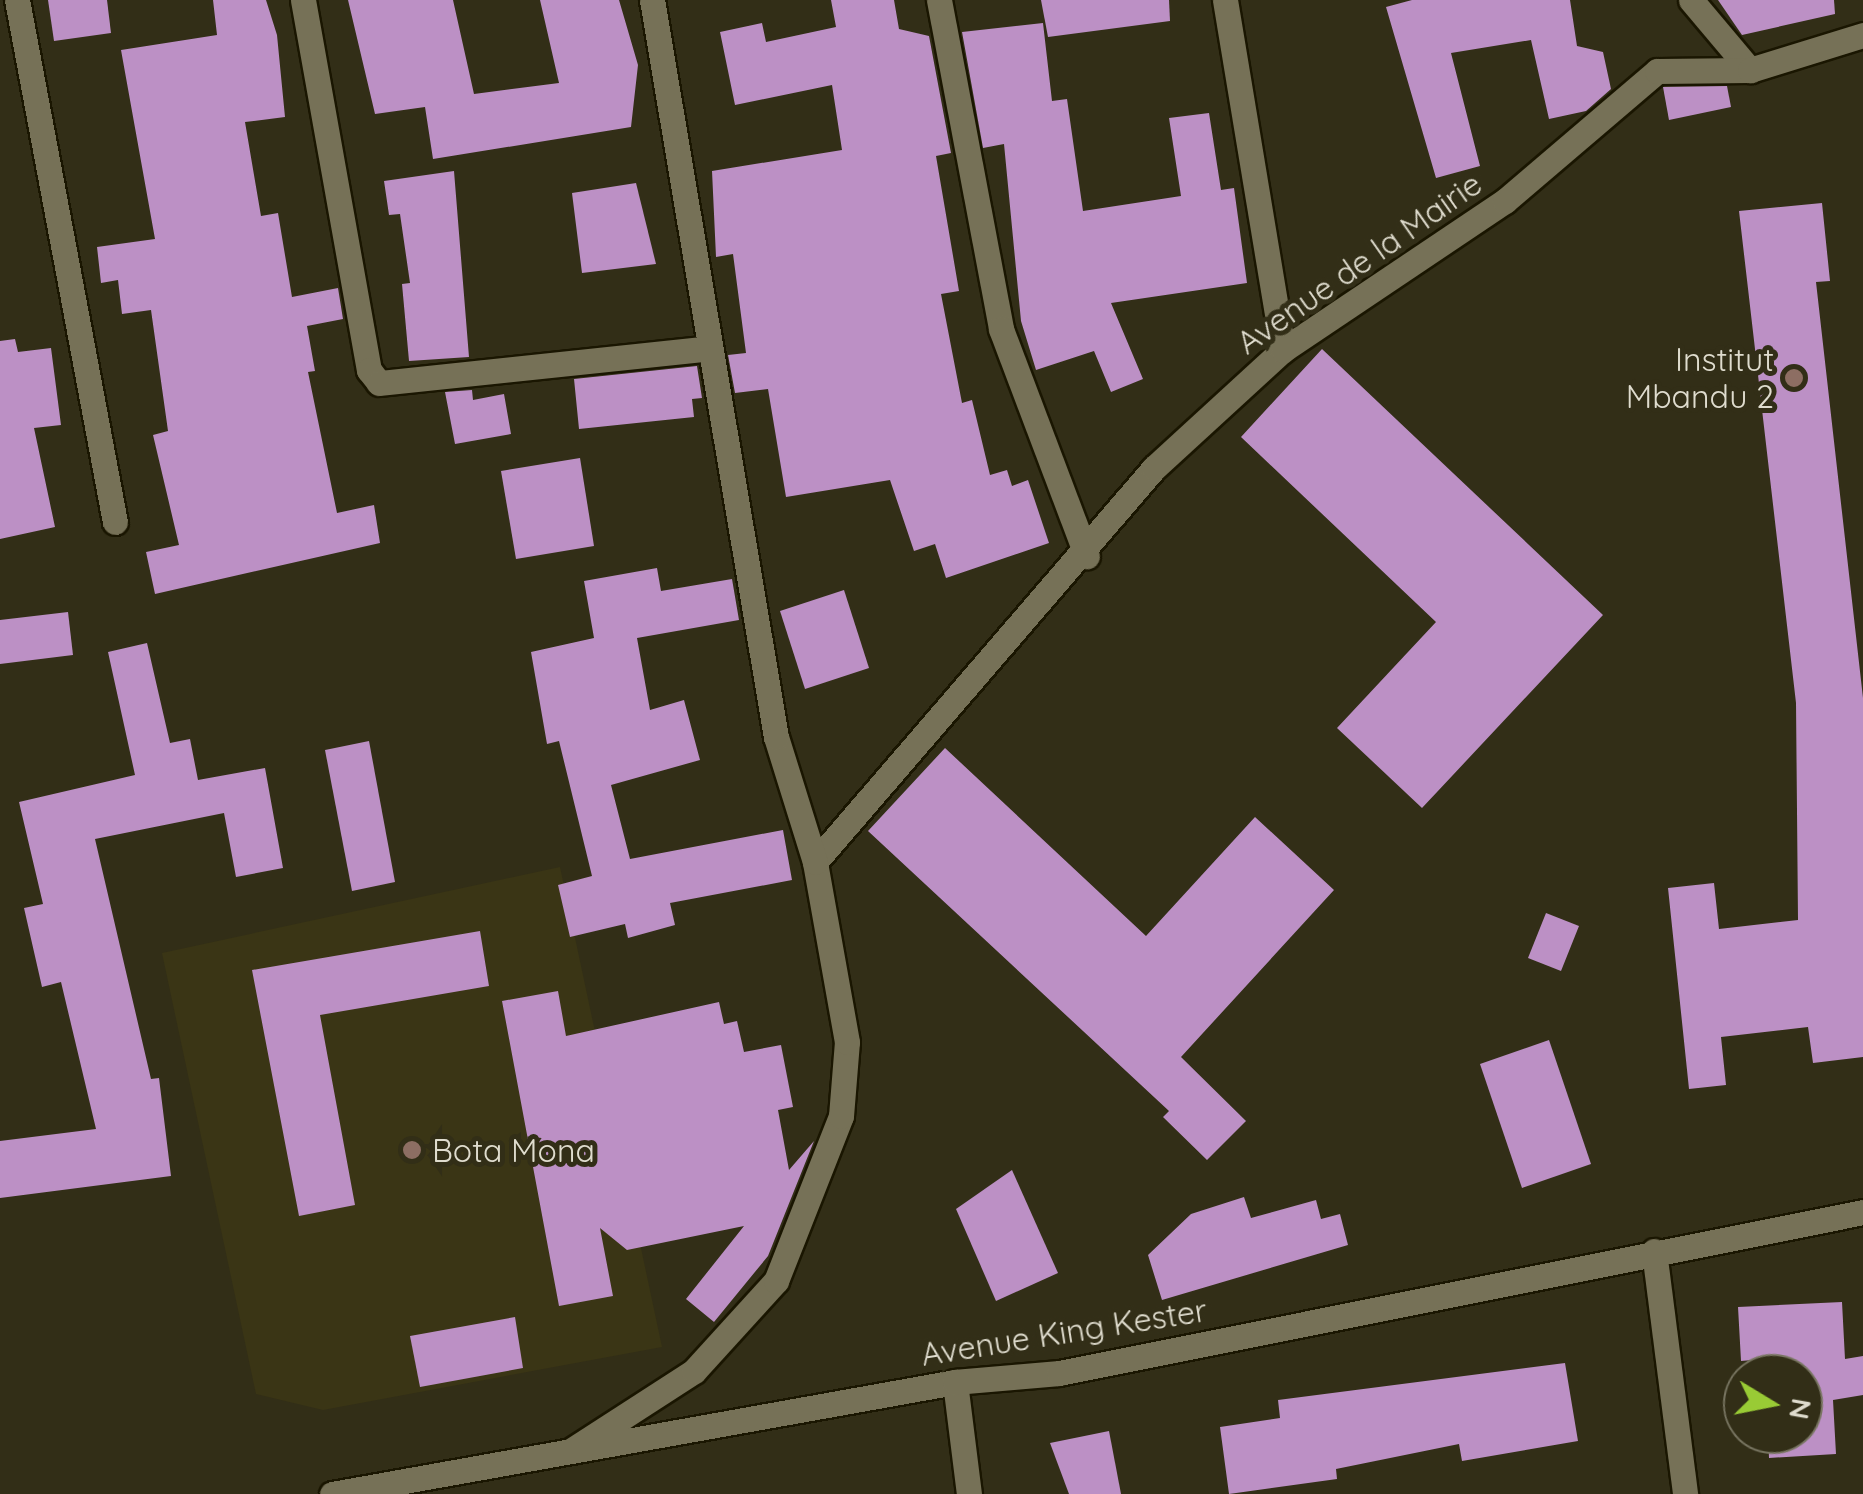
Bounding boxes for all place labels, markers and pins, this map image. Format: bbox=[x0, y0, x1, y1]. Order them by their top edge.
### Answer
place label: Institut Mbandu 2 bbox=[1626, 341, 1774, 416]
marker: Institut Mbandu 2 bbox=[1783, 367, 1805, 389]
place label: Bota Mona bbox=[432, 1131, 595, 1169]
marker: Bota Mona bbox=[401, 1139, 423, 1161]

